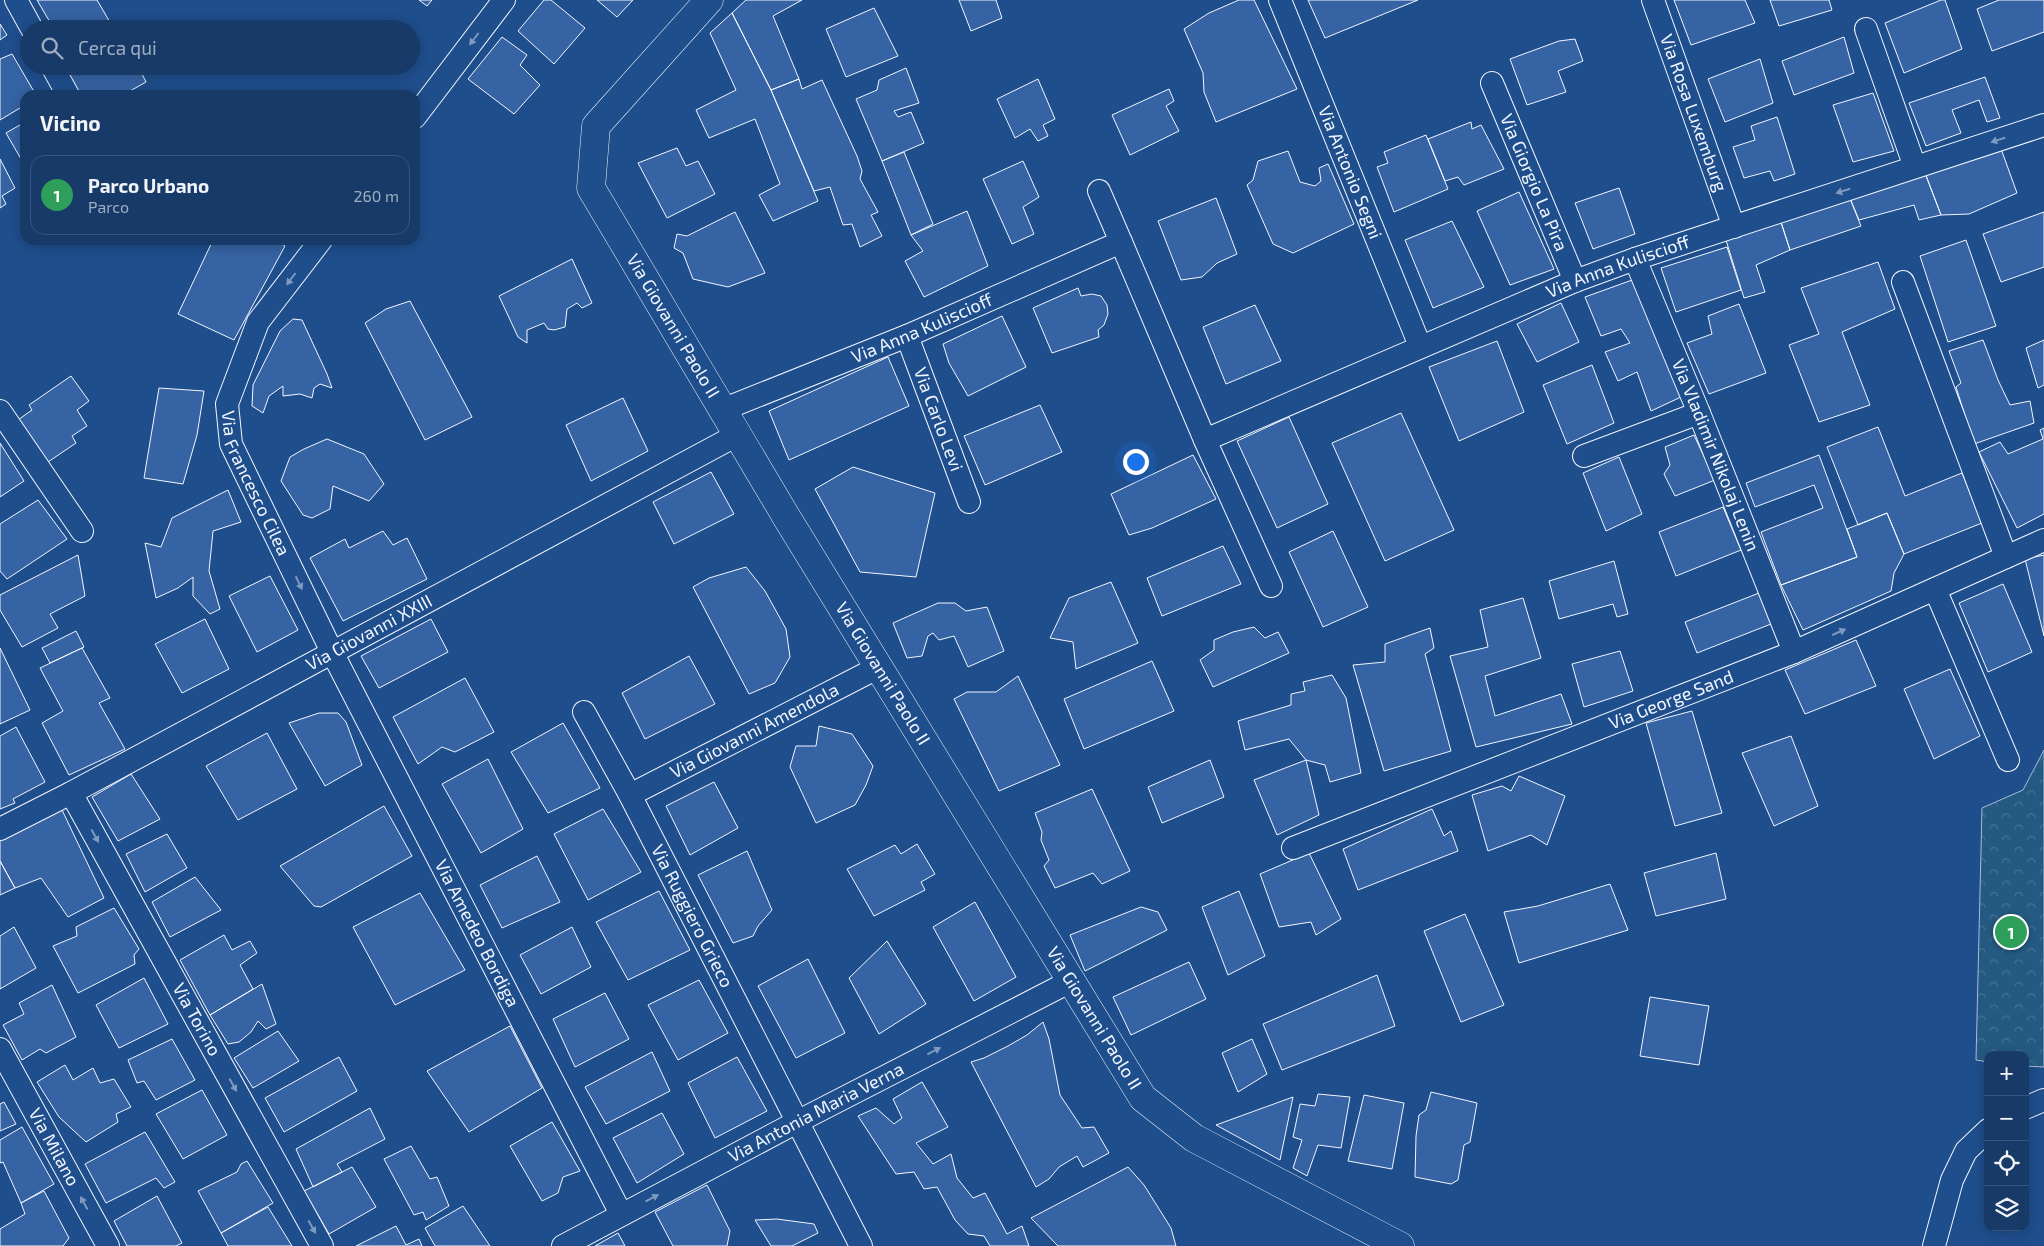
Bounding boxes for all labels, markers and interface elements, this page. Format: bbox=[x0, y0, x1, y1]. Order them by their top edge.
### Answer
search box bbox=[20, 20, 420, 75]
street label: Via Rosa Luxemburg bbox=[1656, 31, 1732, 194]
one-way arrow bbox=[469, 32, 480, 45]
icon: search bbox=[38, 34, 66, 62]
text: Cerca qui bbox=[78, 36, 157, 59]
street label: Via Antonio Segni bbox=[1314, 102, 1387, 242]
text: Vicino bbox=[40, 110, 101, 135]
street label: Via Giorgio La Pira bbox=[1496, 110, 1573, 254]
one-way arrow bbox=[1990, 137, 2005, 144]
text: Parco Urbano bbox=[88, 174, 209, 197]
text: 1 bbox=[54, 186, 60, 205]
text: 260 m bbox=[354, 186, 399, 205]
one-way arrow bbox=[1836, 188, 1851, 195]
text: Parco bbox=[88, 197, 129, 216]
street label: Via Anna Kuliscioff bbox=[1542, 230, 1693, 302]
street label: Via Giovanni Paolo II bbox=[623, 250, 725, 402]
one-way arrow bbox=[286, 272, 297, 285]
street label: Via Anna Kuliscioff bbox=[848, 287, 997, 367]
street label: Via Vladimir Nikolaj Lenin bbox=[1668, 355, 1765, 554]
street label: Via Carlo Levi bbox=[910, 364, 968, 474]
street label: Via Francesco Cilea bbox=[218, 409, 295, 559]
your location bbox=[1123, 449, 1149, 475]
one-way arrow bbox=[295, 576, 303, 591]
street label: Via Giovanni XXIII bbox=[302, 589, 436, 675]
street label: Via Giovanni Paolo II bbox=[831, 598, 936, 749]
one-way arrow bbox=[1832, 628, 1846, 636]
street label: Via George Sand bbox=[1605, 665, 1736, 733]
street label: Via Giovanni Amendola bbox=[666, 678, 842, 783]
one-way arrow bbox=[91, 829, 99, 843]
street label: Via Ruggiero Grieco bbox=[647, 840, 739, 991]
street label: Via Amedeo Bordiga bbox=[431, 856, 525, 1010]
pin: 1 bbox=[1995, 913, 2027, 951]
street label: Via Giovanni Paolo II bbox=[1043, 942, 1147, 1093]
street label: Via Torino bbox=[168, 979, 226, 1059]
one-way arrow bbox=[927, 1047, 941, 1055]
map controls bbox=[1984, 1051, 2029, 1231]
button: + bbox=[1984, 1051, 2029, 1096]
street label: Via Antonia Maria Verna bbox=[724, 1057, 907, 1167]
one-way arrow bbox=[229, 1078, 238, 1092]
button: − bbox=[1984, 1096, 2029, 1141]
street label: Via Milano bbox=[25, 1104, 85, 1190]
button: locate bbox=[1984, 1141, 2029, 1186]
button: layers bbox=[1984, 1186, 2029, 1231]
one-way arrow bbox=[645, 1193, 659, 1202]
one-way arrow bbox=[80, 1197, 89, 1210]
one-way arrow bbox=[308, 1220, 316, 1235]

